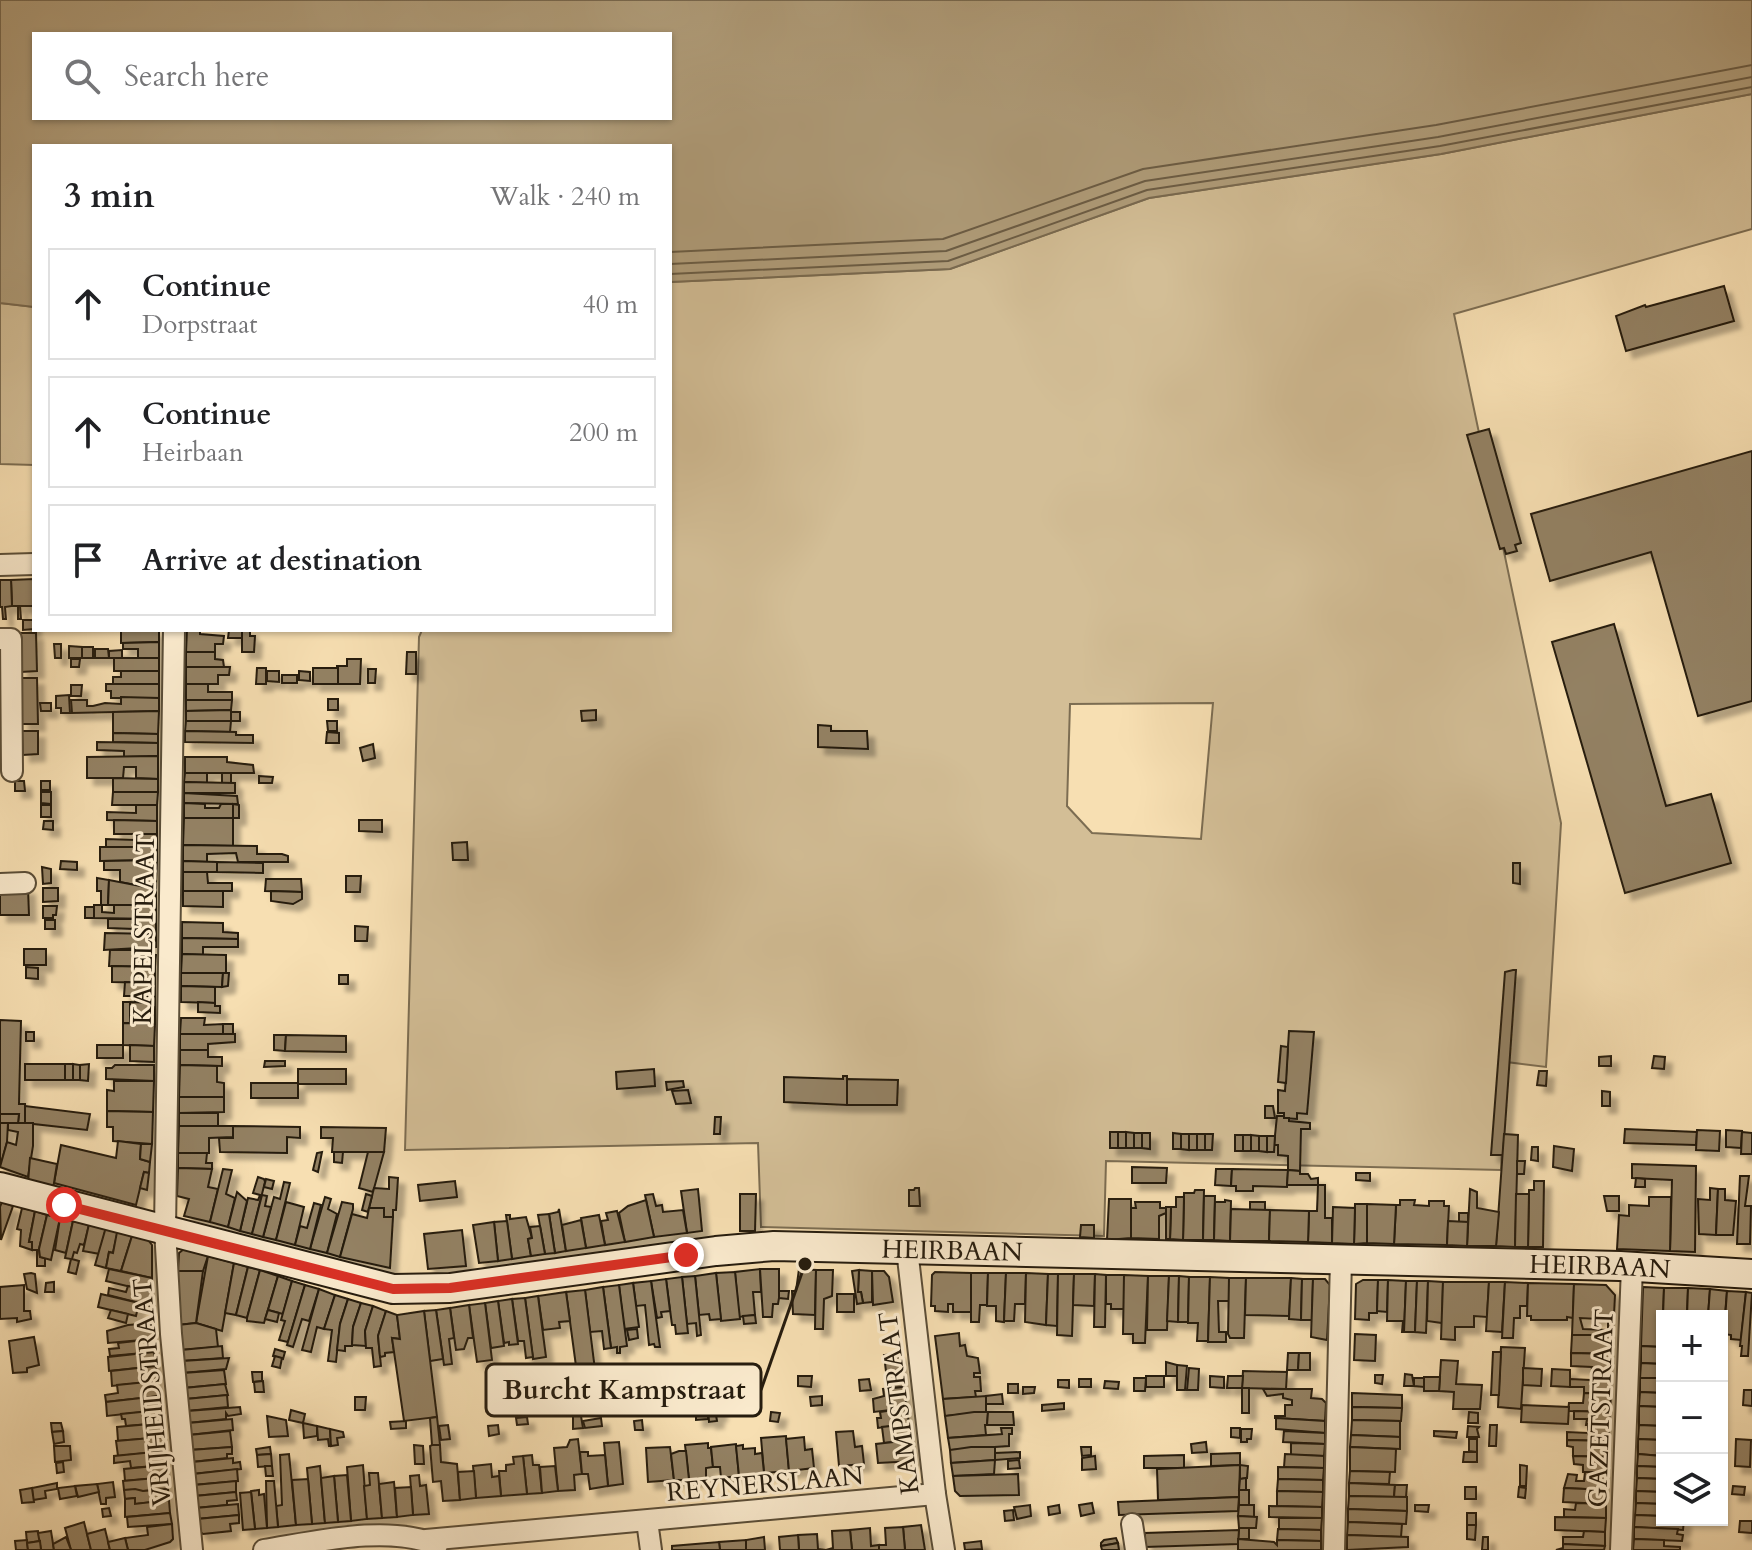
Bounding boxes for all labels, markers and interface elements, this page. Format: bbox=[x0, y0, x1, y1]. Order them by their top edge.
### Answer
search box bbox=[32, 32, 672, 120]
icon: search bbox=[60, 54, 104, 98]
text: Search here bbox=[124, 56, 269, 97]
text: 3 min bbox=[64, 173, 155, 219]
text: Walk · 240 m bbox=[490, 179, 640, 214]
text: Continue bbox=[142, 266, 271, 307]
icon: ahead bbox=[66, 282, 110, 326]
text: 40 m bbox=[582, 287, 638, 322]
text: Dorpstraat bbox=[142, 307, 258, 342]
text: Continue bbox=[142, 394, 271, 435]
icon: ahead bbox=[66, 410, 110, 454]
text: 200 m bbox=[569, 415, 638, 450]
text: Heirbaan bbox=[142, 435, 244, 470]
icon: arrive bbox=[66, 538, 110, 582]
text: Arrive at destination bbox=[142, 540, 422, 581]
street label: KAPELSTRAAT bbox=[125, 833, 163, 1025]
route start bbox=[46, 1187, 82, 1223]
street label: HEIRBAAN bbox=[881, 1231, 1023, 1269]
route end bbox=[668, 1237, 704, 1273]
street label: HEIRBAAN bbox=[1529, 1246, 1672, 1287]
street label: VRIJHEIDSTRAAT bbox=[125, 1277, 179, 1507]
street label: GAZETSTRAAT bbox=[1580, 1308, 1622, 1508]
street label: KAMPSTRAAT bbox=[870, 1310, 928, 1496]
map controls bbox=[1656, 1310, 1728, 1526]
button: + bbox=[1656, 1310, 1728, 1382]
callout: Burcht Kampstraat bbox=[486, 1364, 761, 1416]
text: Burcht Kampstraat bbox=[502, 1371, 746, 1409]
button: − bbox=[1656, 1382, 1728, 1454]
button: layers bbox=[1656, 1454, 1728, 1526]
street label: REYNERSLAAN bbox=[665, 1458, 865, 1510]

